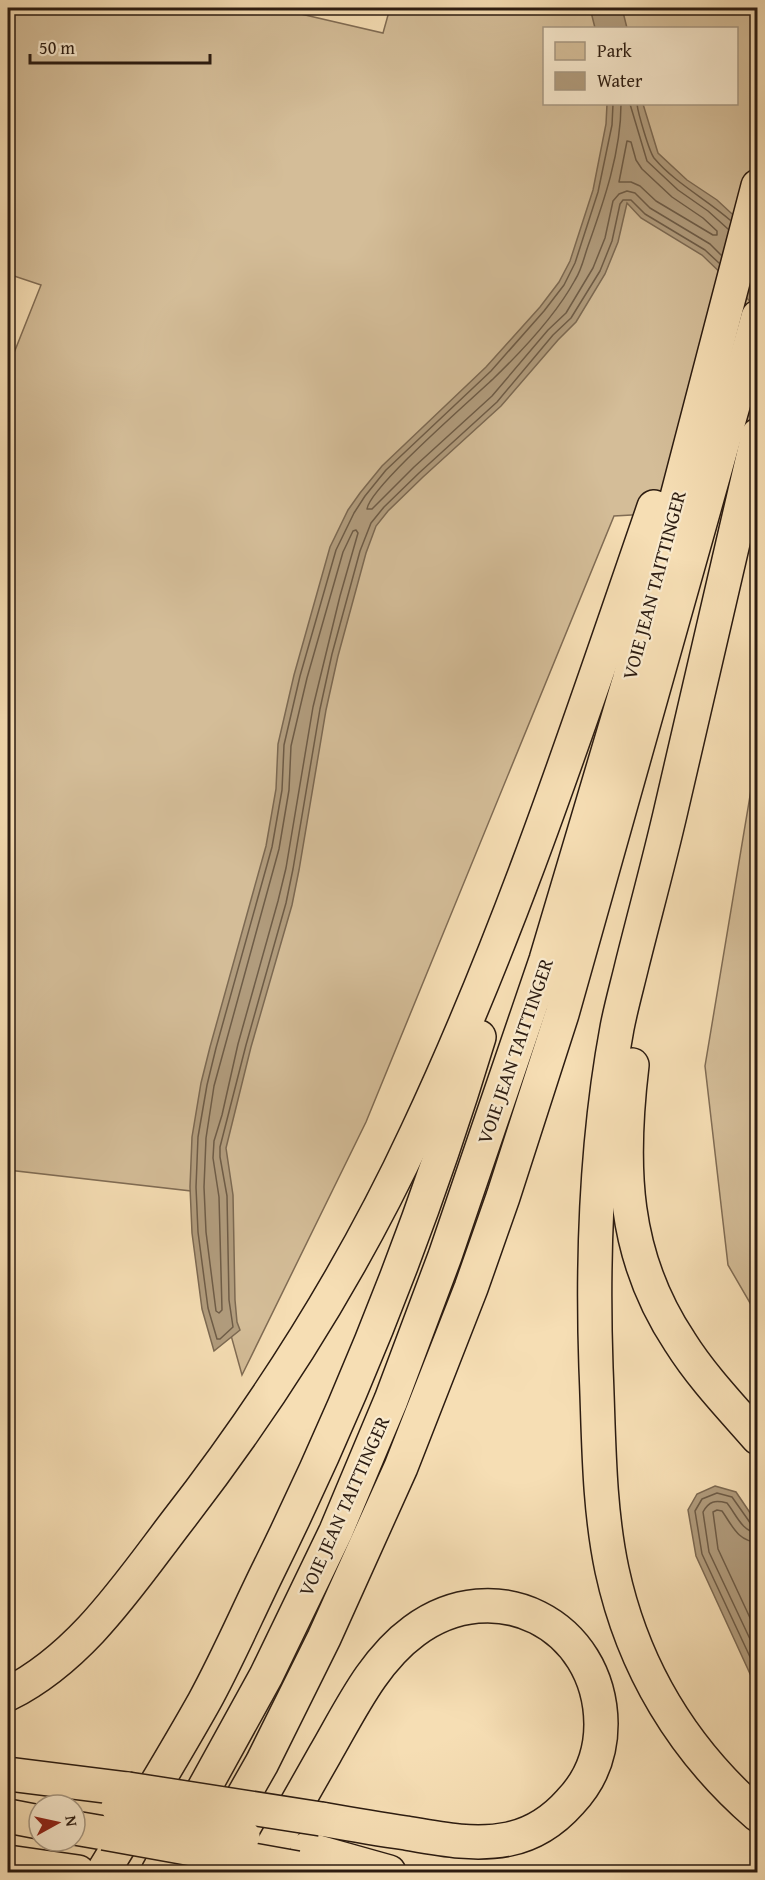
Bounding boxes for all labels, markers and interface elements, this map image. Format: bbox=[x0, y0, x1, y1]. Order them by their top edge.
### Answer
scale bar bbox=[30, 27, 210, 65]
legend bbox=[543, 27, 738, 105]
text: 50 m bbox=[39, 34, 75, 61]
text: Park bbox=[597, 37, 633, 64]
text: Water bbox=[597, 67, 643, 94]
street label: VOIE JEAN TAITTINGER bbox=[614, 487, 693, 683]
street label: VOIE JEAN TAITTINGER bbox=[469, 954, 560, 1148]
street label: VOIE JEAN TAITTINGER bbox=[291, 1411, 397, 1601]
north arrow bbox=[27, 1793, 87, 1853]
text: N bbox=[59, 1814, 85, 1828]

